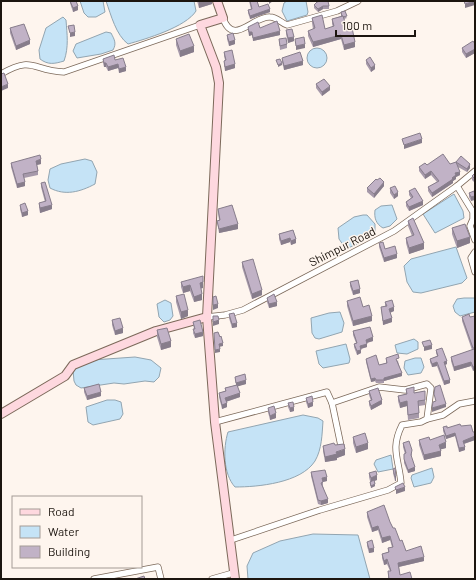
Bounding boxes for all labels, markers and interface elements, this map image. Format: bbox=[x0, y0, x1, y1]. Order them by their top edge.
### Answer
scale bar bbox=[336, 12, 415, 38]
text: 100 m bbox=[342, 18, 372, 32]
street label: Shimpur Road bbox=[306, 223, 378, 269]
legend bbox=[12, 496, 142, 568]
text: Road bbox=[48, 504, 75, 518]
text: Water bbox=[48, 524, 80, 538]
text: Building bbox=[48, 544, 90, 558]

